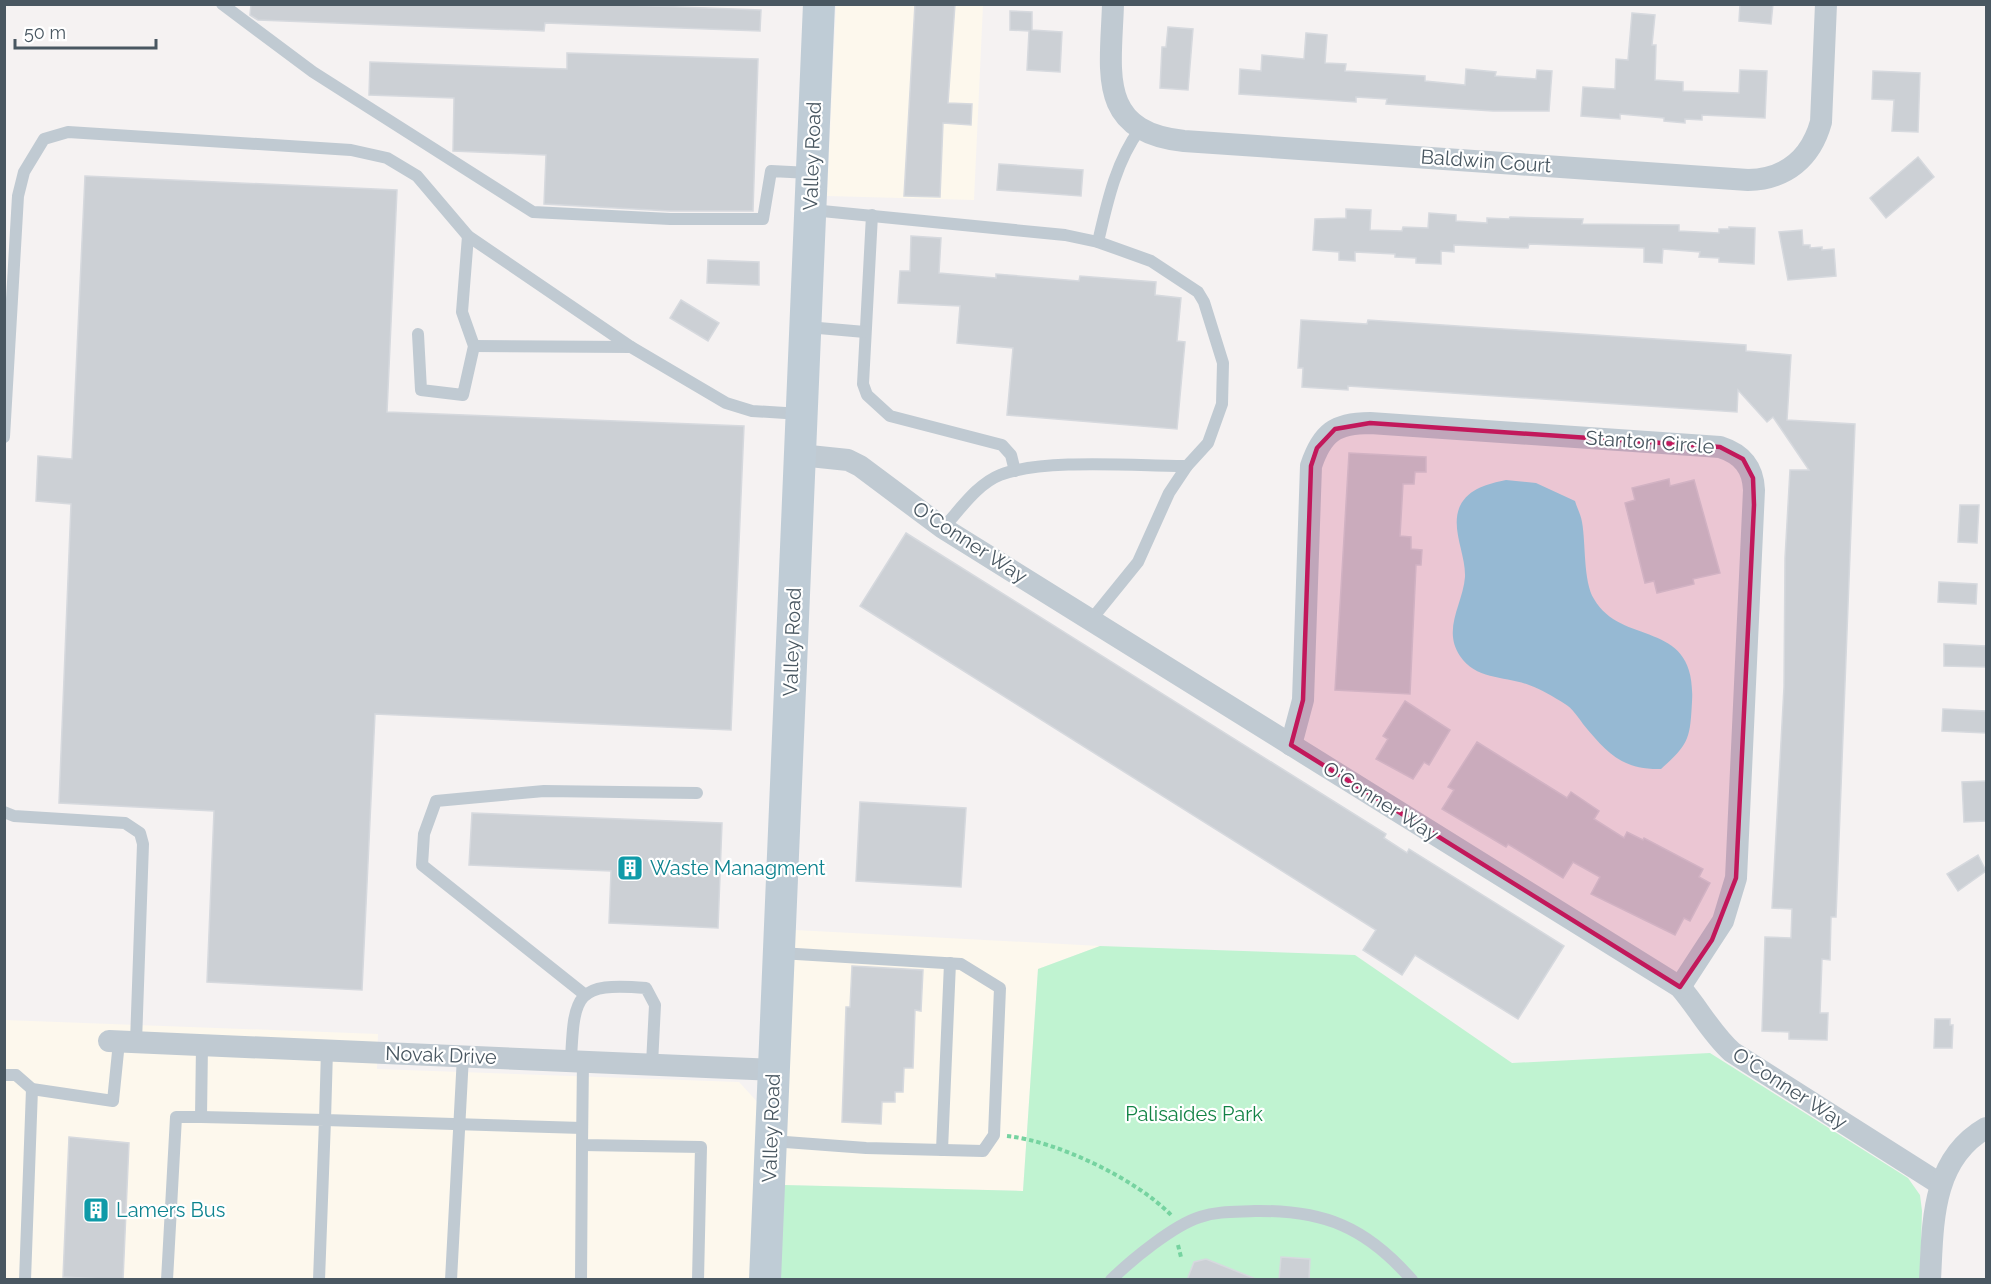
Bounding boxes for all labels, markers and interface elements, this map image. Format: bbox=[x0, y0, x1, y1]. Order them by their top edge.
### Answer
scale bar bbox=[15, 12, 156, 50]
text: 50 m bbox=[24, 22, 66, 43]
street label: Valley Road bbox=[798, 101, 826, 211]
street label: Baldwin Court bbox=[1420, 144, 1552, 178]
street label: Stanton Circle bbox=[1585, 426, 1716, 458]
street label: O'Conner Way bbox=[908, 496, 1032, 588]
street label: Valley Road bbox=[778, 587, 806, 697]
street label: O'Conner Way bbox=[1319, 756, 1443, 846]
building icon: Waste Managment bbox=[615, 853, 645, 883]
place label: Waste Managment bbox=[650, 856, 826, 880]
street label: Novak Drive bbox=[385, 1041, 497, 1069]
street label: O'Conner Way bbox=[1728, 1042, 1852, 1134]
street label: Valley Road bbox=[757, 1073, 785, 1183]
park label: Palisaides Park bbox=[1125, 1102, 1263, 1126]
building icon: Lamers Bus bbox=[81, 1195, 111, 1225]
place label: Lamers Bus bbox=[116, 1198, 225, 1222]

